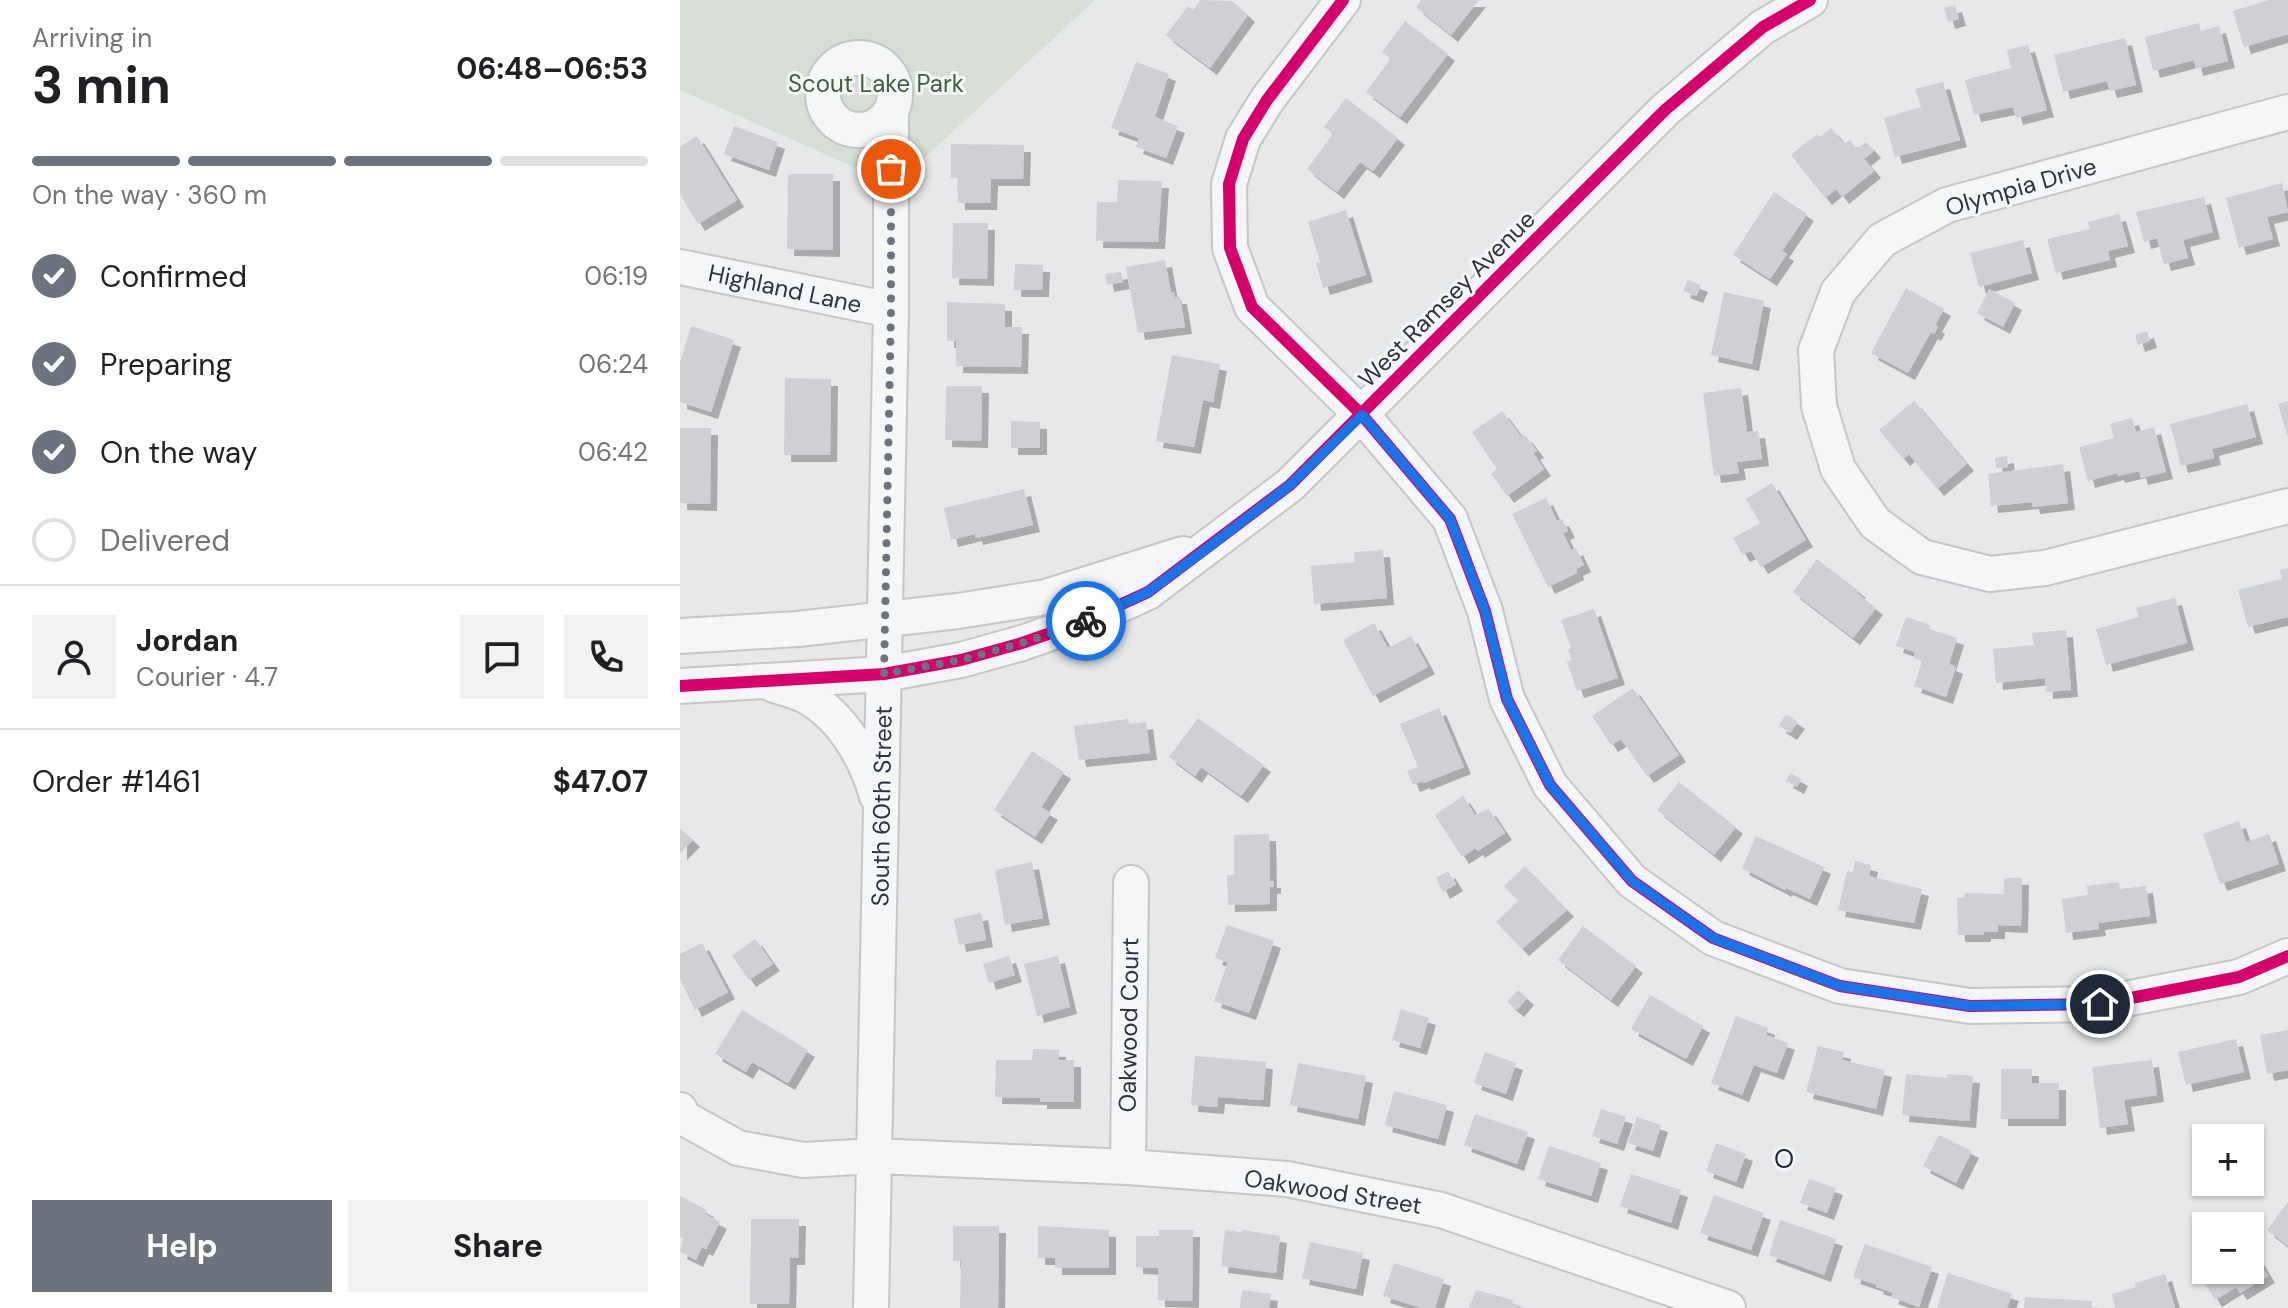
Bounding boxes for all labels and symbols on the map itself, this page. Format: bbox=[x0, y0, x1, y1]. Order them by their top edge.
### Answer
park label: Scout Lake Park bbox=[788, 68, 964, 99]
pin bbox=[857, 135, 925, 203]
street label: Olympia Drive bbox=[1942, 150, 2100, 223]
street label: West Ramsey Avenue bbox=[1352, 204, 1542, 394]
street label: Highland Lane bbox=[706, 257, 865, 320]
courier bbox=[1046, 581, 1126, 661]
street label: South 60th Street bbox=[864, 705, 899, 907]
street label: Oakwood Court bbox=[1111, 937, 1146, 1113]
pin bbox=[2066, 970, 2134, 1038]
district label: O bbox=[1774, 1142, 1796, 1176]
street label: Oakwood Street bbox=[1242, 1162, 1424, 1221]

